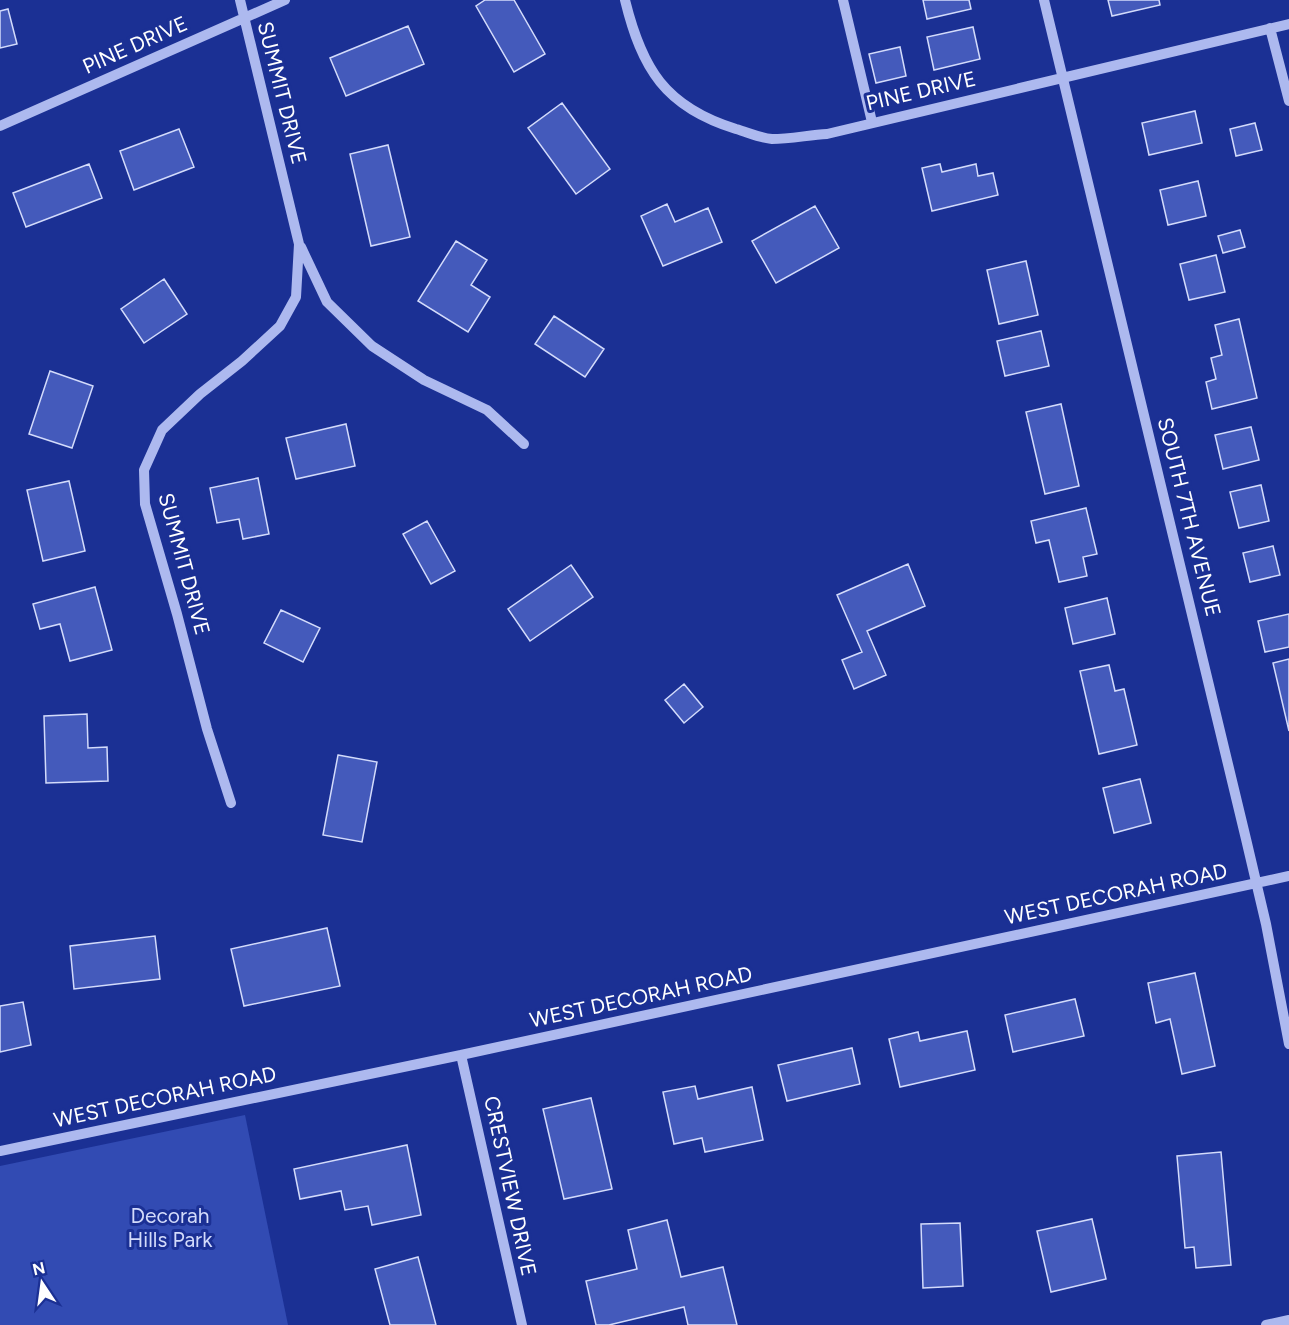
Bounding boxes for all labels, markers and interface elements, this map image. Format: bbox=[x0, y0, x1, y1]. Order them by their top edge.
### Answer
street label: PINE DRIVE bbox=[79, 10, 191, 79]
street label: SUMMIT DRIVE bbox=[253, 19, 312, 167]
street label: PINE DRIVE bbox=[864, 66, 978, 115]
street label: SOUTH 7TH AVENUE bbox=[1153, 415, 1226, 619]
street label: SUMMIT DRIVE bbox=[154, 490, 215, 638]
street label: WEST DECORAH ROAD bbox=[1002, 858, 1230, 929]
street label: WEST DECORAH ROAD bbox=[527, 961, 755, 1032]
street label: WEST DECORAH ROAD bbox=[51, 1061, 279, 1132]
street label: CRESTVIEW DRIVE bbox=[479, 1094, 542, 1278]
park label: Decorah Hills Park bbox=[128, 1203, 213, 1252]
north arrow bbox=[12, 1253, 72, 1313]
text: N bbox=[31, 1258, 47, 1280]

